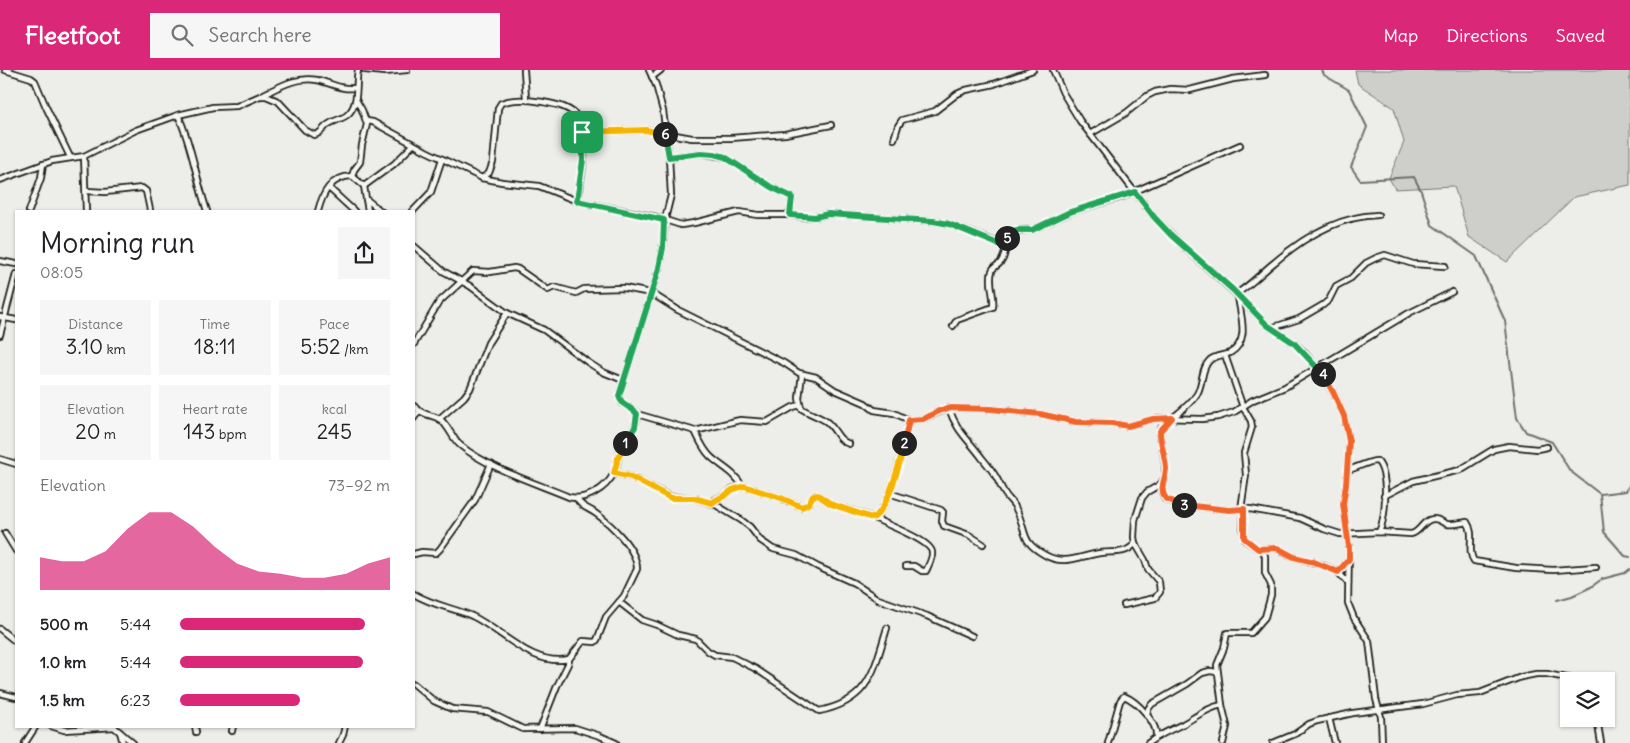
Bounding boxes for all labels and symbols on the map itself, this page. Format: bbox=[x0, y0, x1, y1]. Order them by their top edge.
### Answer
pin bbox=[561, 111, 603, 153]
pin: 6 bbox=[652, 122, 678, 146]
pin: 5 bbox=[994, 226, 1020, 250]
pin: 4 bbox=[1310, 362, 1336, 386]
pin: 1 bbox=[612, 430, 638, 456]
pin: 2 bbox=[892, 430, 916, 456]
pin: 3 bbox=[1172, 492, 1196, 518]

